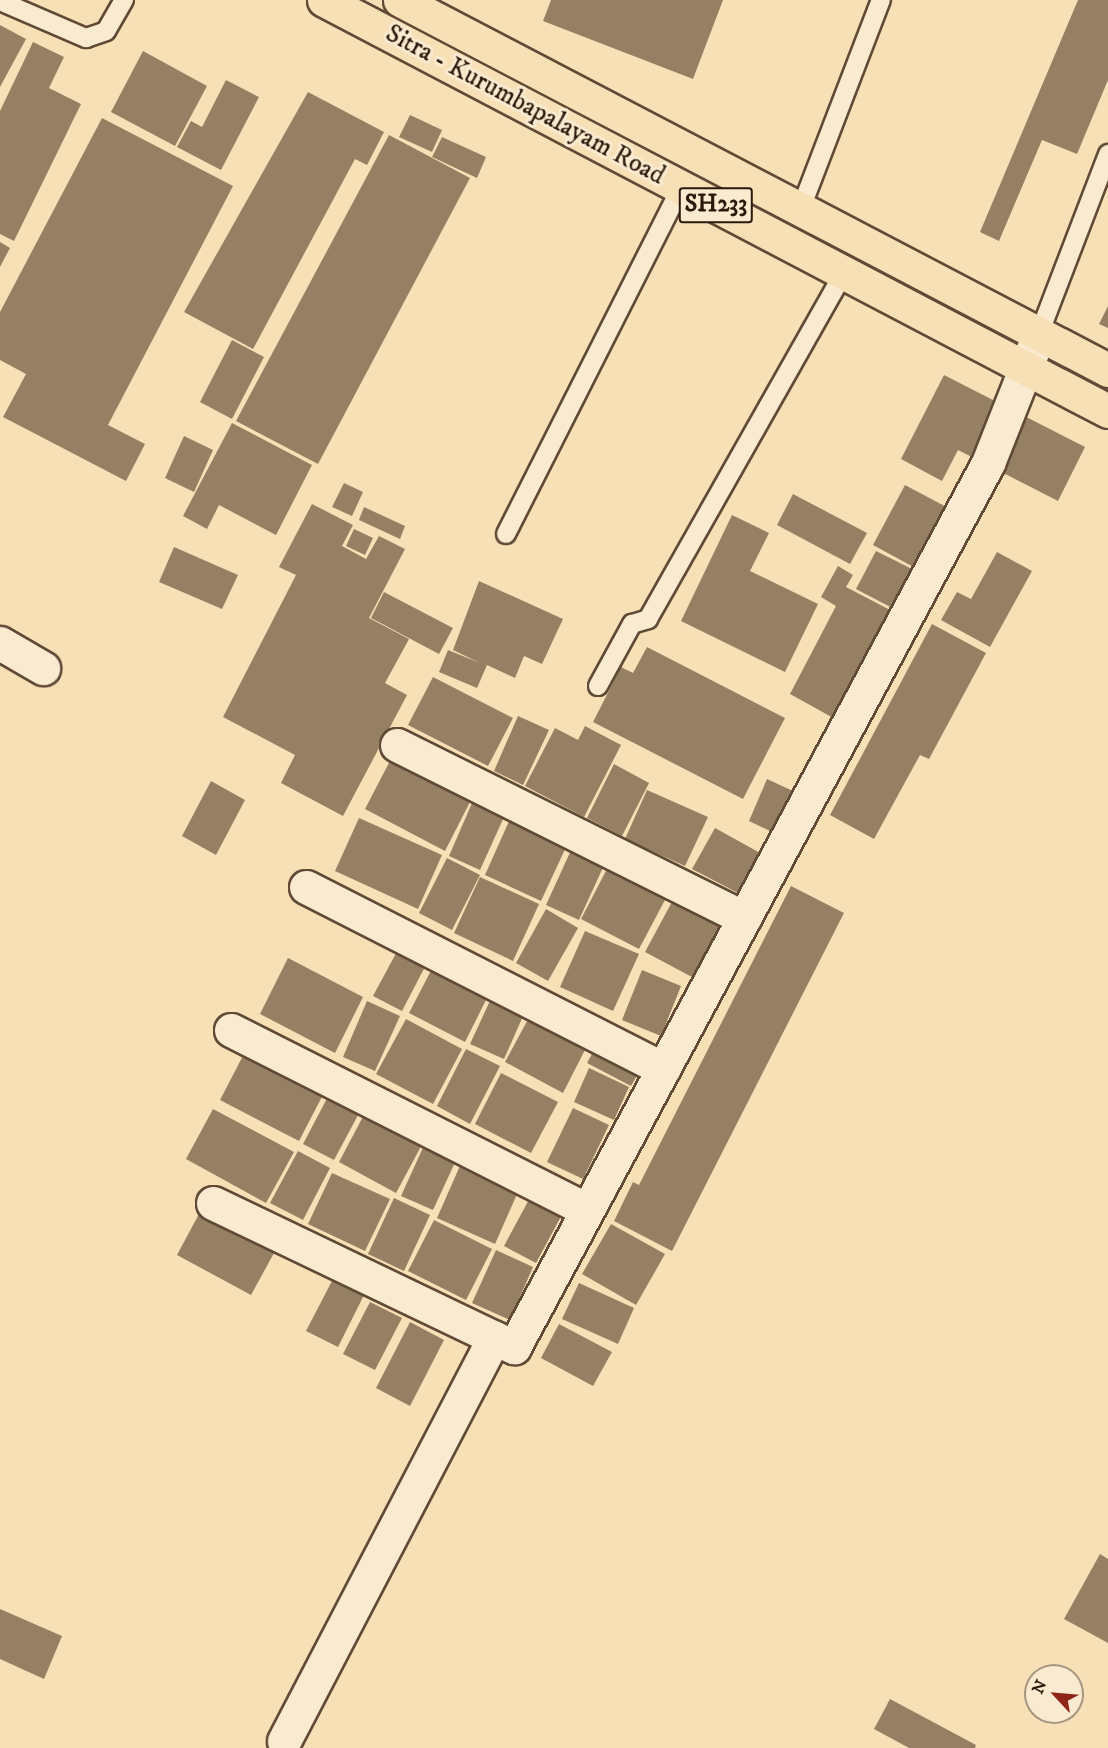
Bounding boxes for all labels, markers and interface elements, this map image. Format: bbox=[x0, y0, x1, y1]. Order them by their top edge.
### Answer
street label: Sitra - Kurumbapalayam Road bbox=[380, 18, 670, 192]
road number: SH233 bbox=[678, 184, 754, 226]
north arrow bbox=[1024, 1664, 1084, 1724]
text: N bbox=[1028, 1677, 1051, 1697]

